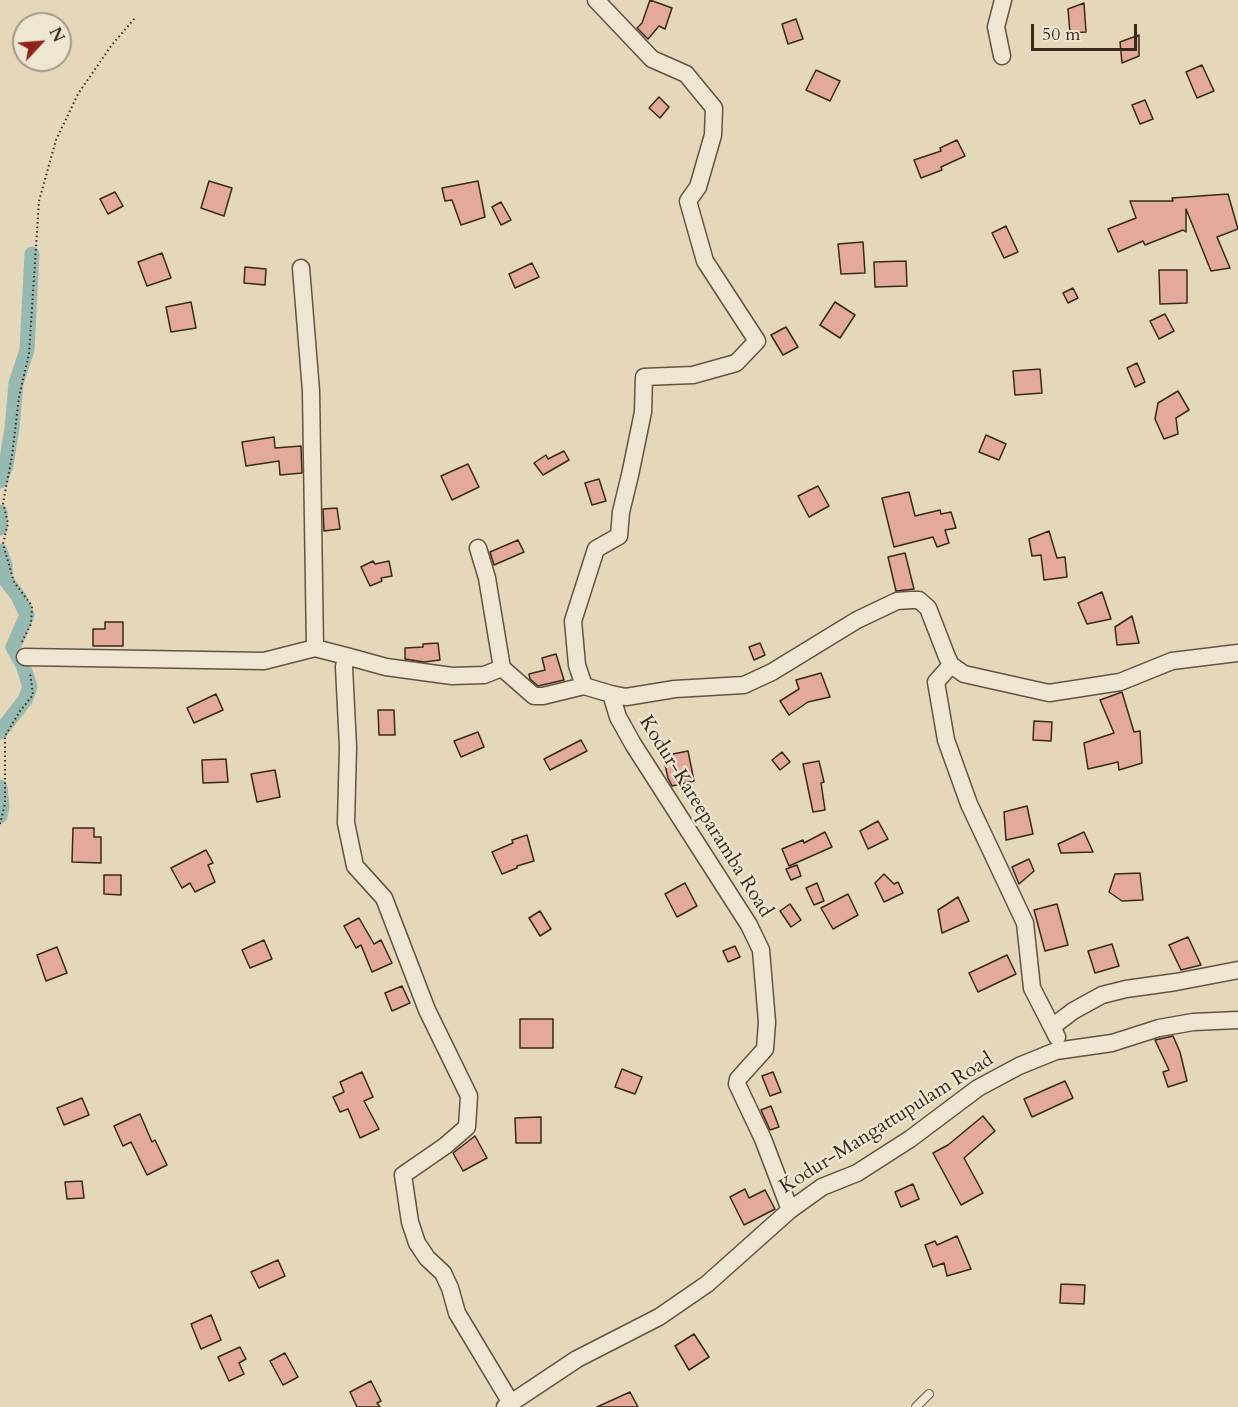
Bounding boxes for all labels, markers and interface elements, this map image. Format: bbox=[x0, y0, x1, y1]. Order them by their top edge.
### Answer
north arrow bbox=[12, 12, 72, 72]
scale bar bbox=[1034, 12, 1140, 50]
text: 50 m bbox=[1042, 22, 1081, 47]
text: N bbox=[43, 24, 69, 46]
street label: Kodur-Kareeparamba Road bbox=[633, 712, 777, 922]
street label: Kodur-Mangattupulam Road bbox=[776, 1048, 998, 1200]

